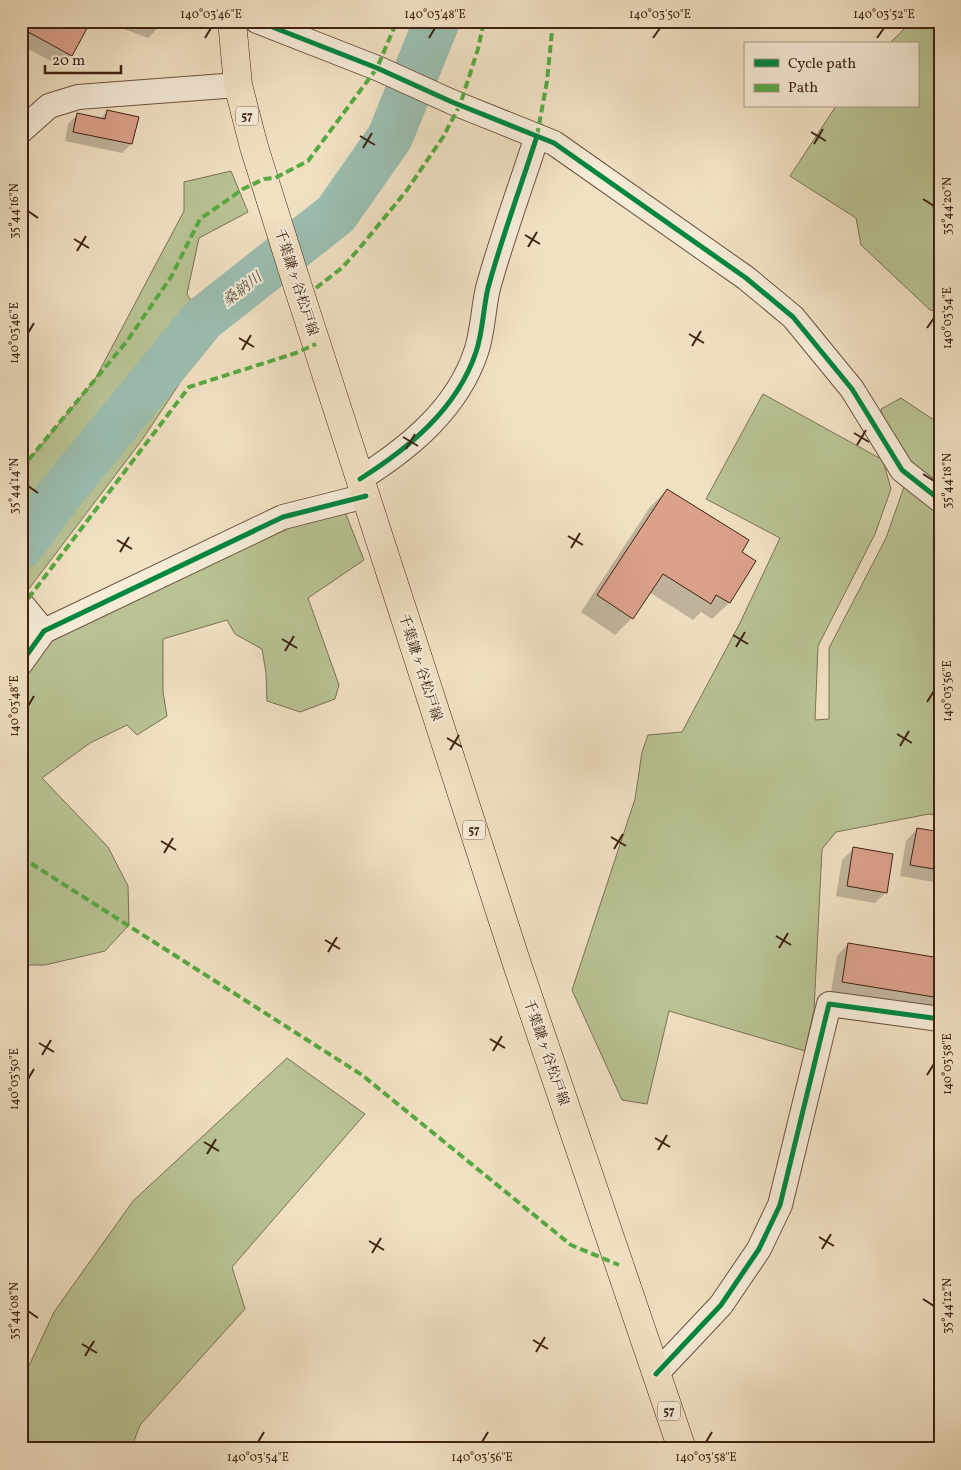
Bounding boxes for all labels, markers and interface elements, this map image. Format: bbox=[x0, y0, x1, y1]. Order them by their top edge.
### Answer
text: 140°03'46"E bbox=[180, 7, 242, 23]
text: 140°03'48"E bbox=[404, 7, 466, 23]
text: 140°03'50"E bbox=[629, 7, 691, 23]
text: 140°03'52"E bbox=[853, 7, 915, 23]
scale bar bbox=[45, 42, 121, 74]
legend bbox=[744, 42, 918, 108]
text: 20 m bbox=[52, 51, 85, 72]
text: Cycle path bbox=[788, 54, 856, 75]
text: Path bbox=[788, 78, 818, 99]
road number: 57 bbox=[236, 106, 258, 125]
text: 35°44'20"N bbox=[940, 177, 956, 235]
text: 35°44'16"N bbox=[7, 183, 23, 239]
street label: 千葉鎌ヶ谷松戸線 bbox=[269, 226, 322, 339]
water label: 桑納川 bbox=[219, 267, 269, 312]
text: 140°03'54"E bbox=[940, 287, 956, 349]
text: 140°03'46"E bbox=[7, 302, 23, 364]
text: 35°44'18"N bbox=[940, 453, 956, 509]
text: 35°44'14"N bbox=[7, 458, 23, 514]
street label: 千葉鎌ヶ谷松戸線 bbox=[393, 611, 446, 724]
text: 140°03'56"E bbox=[940, 660, 956, 722]
text: 140°03'48"E bbox=[7, 675, 23, 737]
road number: 57 bbox=[463, 820, 485, 840]
street label: 千葉鎌ヶ谷松戸線 bbox=[518, 996, 573, 1109]
text: 140°03'58"E bbox=[940, 1033, 956, 1095]
text: 140°03'50"E bbox=[7, 1048, 23, 1110]
text: 35°44'12"N bbox=[940, 1278, 956, 1334]
text: 35°44'08"N bbox=[7, 1282, 23, 1340]
road number: 57 bbox=[658, 1402, 680, 1420]
text: 140°03'54"E bbox=[227, 1450, 289, 1466]
text: 140°03'56"E bbox=[451, 1450, 513, 1466]
text: 140°03'58"E bbox=[675, 1450, 737, 1466]

